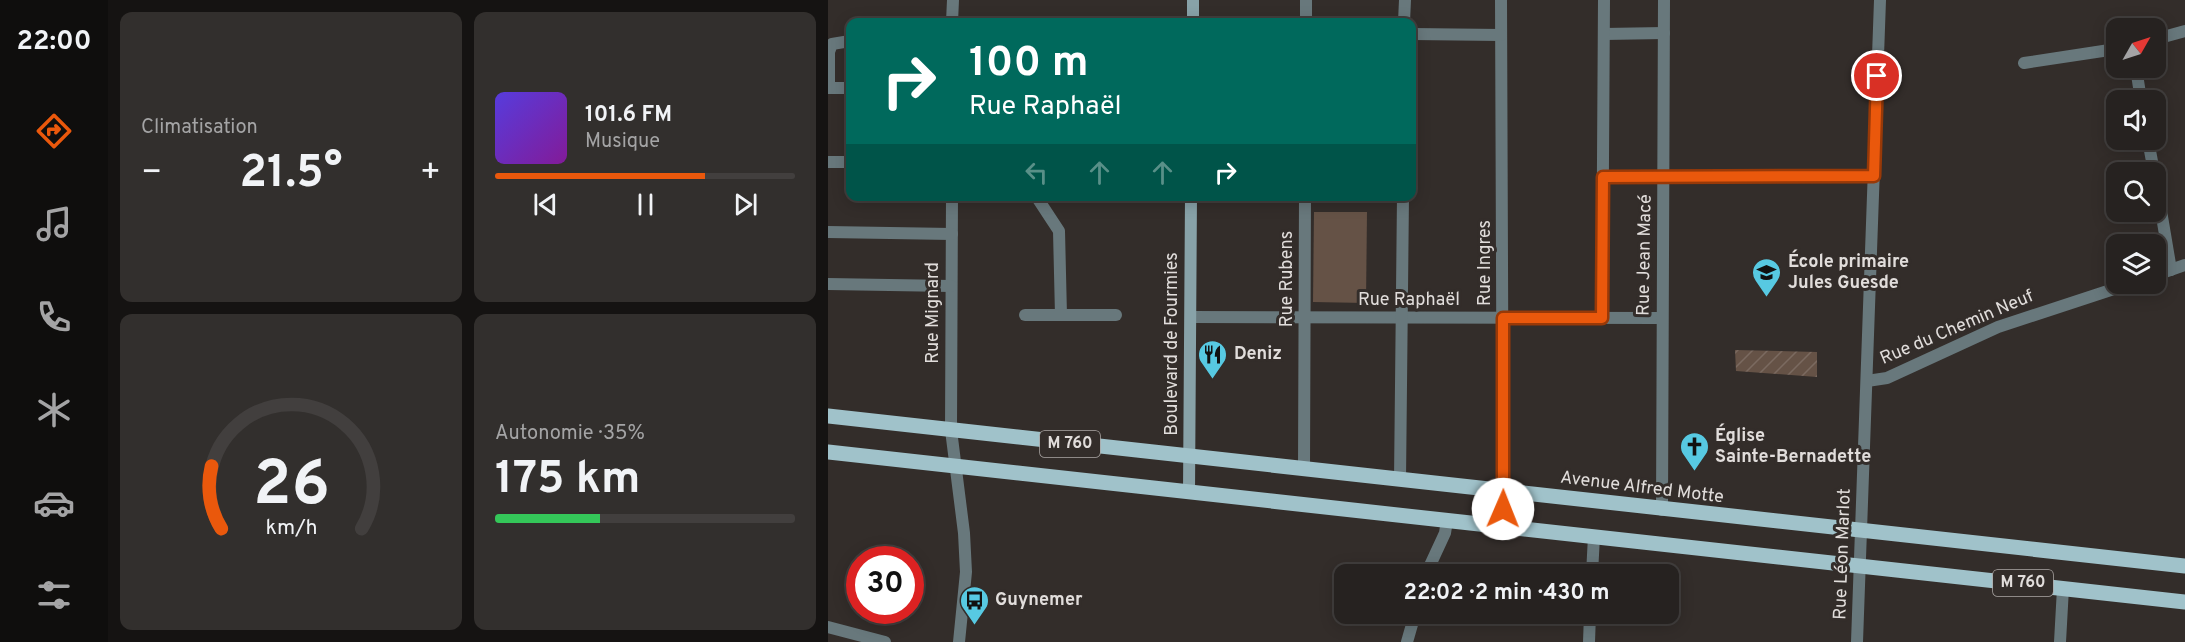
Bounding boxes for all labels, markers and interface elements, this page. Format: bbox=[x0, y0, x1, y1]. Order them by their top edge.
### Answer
north arrow bbox=[2106, 18, 2166, 78]
map controls bbox=[2106, 18, 2166, 294]
text: 22:00 bbox=[16, 25, 92, 59]
text: 100 m bbox=[969, 38, 1088, 91]
icon: right bbox=[870, 42, 948, 120]
pin bbox=[1851, 50, 1902, 101]
icon: arrive bbox=[1860, 59, 1893, 92]
text: Rue Raphaël bbox=[969, 90, 1122, 124]
button: sound bbox=[2106, 90, 2166, 150]
text: 101.6 FM bbox=[585, 102, 672, 129]
icon: directions bbox=[33, 110, 75, 152]
text: Climatisation bbox=[141, 115, 258, 141]
text: Musique bbox=[585, 129, 660, 155]
text: 21.5° bbox=[240, 146, 342, 203]
text: − bbox=[141, 153, 162, 195]
text: + bbox=[420, 153, 441, 195]
icon: left bbox=[1020, 156, 1053, 189]
icon: ahead bbox=[1083, 156, 1116, 189]
icon: ahead bbox=[1146, 156, 1179, 189]
icon: right bbox=[1209, 156, 1242, 189]
button: search bbox=[2106, 162, 2166, 222]
icon: previous bbox=[529, 188, 562, 221]
icon: pause bbox=[629, 188, 662, 221]
icon: next bbox=[729, 188, 762, 221]
street label: Rue Jean Macé bbox=[1632, 194, 1658, 316]
icon: music bbox=[33, 203, 75, 245]
street label: Rue Ingres bbox=[1474, 220, 1497, 306]
street label: Rue Rubens bbox=[1276, 231, 1299, 327]
button: layers bbox=[2106, 234, 2166, 294]
place label: École primaire Jules Guesde bbox=[1788, 249, 1909, 295]
street label: Boulevard de Fourmies bbox=[1161, 252, 1184, 436]
school or university icon: École primaire Jules Guesde bbox=[1751, 256, 1783, 298]
street label: Rue Mignard bbox=[922, 262, 945, 364]
street label: Rue du Chemin Neuf bbox=[1877, 285, 2037, 371]
street label: Rue Raphaël bbox=[1358, 289, 1460, 312]
icon: phone bbox=[33, 296, 75, 338]
restaurant icon: Deniz bbox=[1197, 338, 1229, 380]
place label: Deniz bbox=[1234, 343, 1282, 366]
icon: climate bbox=[33, 389, 75, 431]
text: Autonomie · 35% bbox=[495, 421, 645, 447]
place label: Église Sainte-Bernadette bbox=[1715, 423, 1871, 469]
church icon: Église Sainte-Bernadette bbox=[1678, 430, 1710, 472]
road number: M 760 bbox=[1040, 431, 1100, 457]
text: 26 bbox=[253, 448, 329, 527]
text: 175 km bbox=[495, 452, 640, 509]
street label: Avenue Alfred Motte bbox=[1559, 467, 1725, 509]
position arrow bbox=[1471, 477, 1535, 541]
icon: car bbox=[33, 482, 75, 524]
street label: Rue Léon Marlot bbox=[1829, 488, 1857, 620]
text: km/h bbox=[265, 515, 317, 542]
speed limit sign: 30 bbox=[846, 546, 924, 624]
road number: M 760 bbox=[1993, 570, 2053, 596]
icon: filters bbox=[33, 574, 75, 616]
text: 22:02 · 2 min · 430 m bbox=[1404, 580, 1609, 607]
bus stop icon: Guynemer bbox=[958, 584, 990, 626]
place label: Guynemer bbox=[995, 589, 1083, 612]

